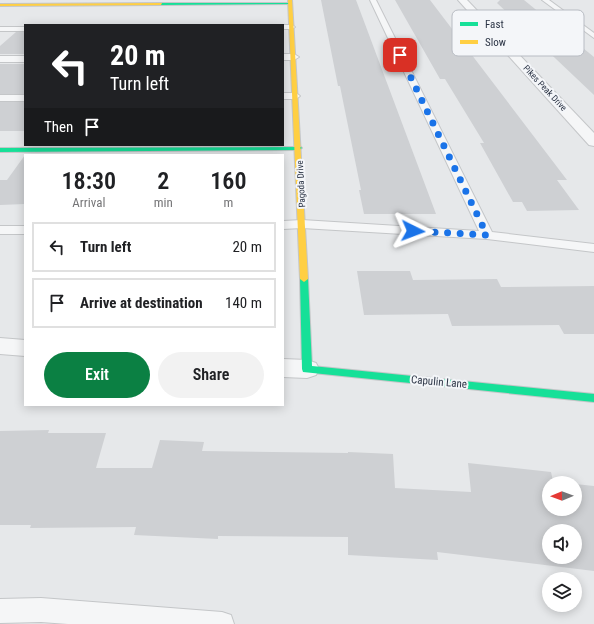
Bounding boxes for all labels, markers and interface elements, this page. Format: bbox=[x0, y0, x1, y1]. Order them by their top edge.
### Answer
legend bbox=[452, 10, 584, 56]
text: Fast bbox=[485, 18, 504, 31]
text: Slow bbox=[485, 36, 506, 49]
pin bbox=[383, 38, 417, 72]
text: 20 m bbox=[110, 39, 166, 72]
icon: left bbox=[44, 40, 96, 92]
icon: arrive bbox=[389, 44, 411, 66]
street label: Pikes Peak Drive bbox=[521, 63, 569, 113]
text: Turn left bbox=[110, 73, 169, 94]
icon: arrive bbox=[81, 116, 103, 138]
text: Then bbox=[44, 118, 73, 136]
street label: Pagoda Drive bbox=[295, 160, 307, 208]
text: 18:30 bbox=[62, 167, 116, 195]
text: 2 bbox=[157, 167, 169, 195]
text: 160 bbox=[210, 167, 246, 195]
text: Arrival bbox=[72, 195, 105, 210]
text: min bbox=[154, 195, 173, 210]
text: m bbox=[223, 195, 233, 210]
position arrow bbox=[392, 210, 434, 252]
icon: left bbox=[46, 236, 68, 258]
text: Turn left bbox=[80, 238, 131, 256]
text: 20 m bbox=[232, 238, 262, 256]
icon: arrive bbox=[46, 292, 68, 314]
text: Arrive at destination bbox=[80, 294, 203, 312]
text: 140 m bbox=[225, 294, 262, 312]
button: Exit bbox=[44, 352, 150, 398]
button: Share bbox=[158, 352, 264, 398]
street label: Capulin Lane bbox=[410, 373, 468, 391]
north arrow bbox=[542, 476, 582, 516]
map controls bbox=[542, 476, 582, 612]
button: sound bbox=[542, 524, 582, 564]
button: layers bbox=[542, 572, 582, 612]

